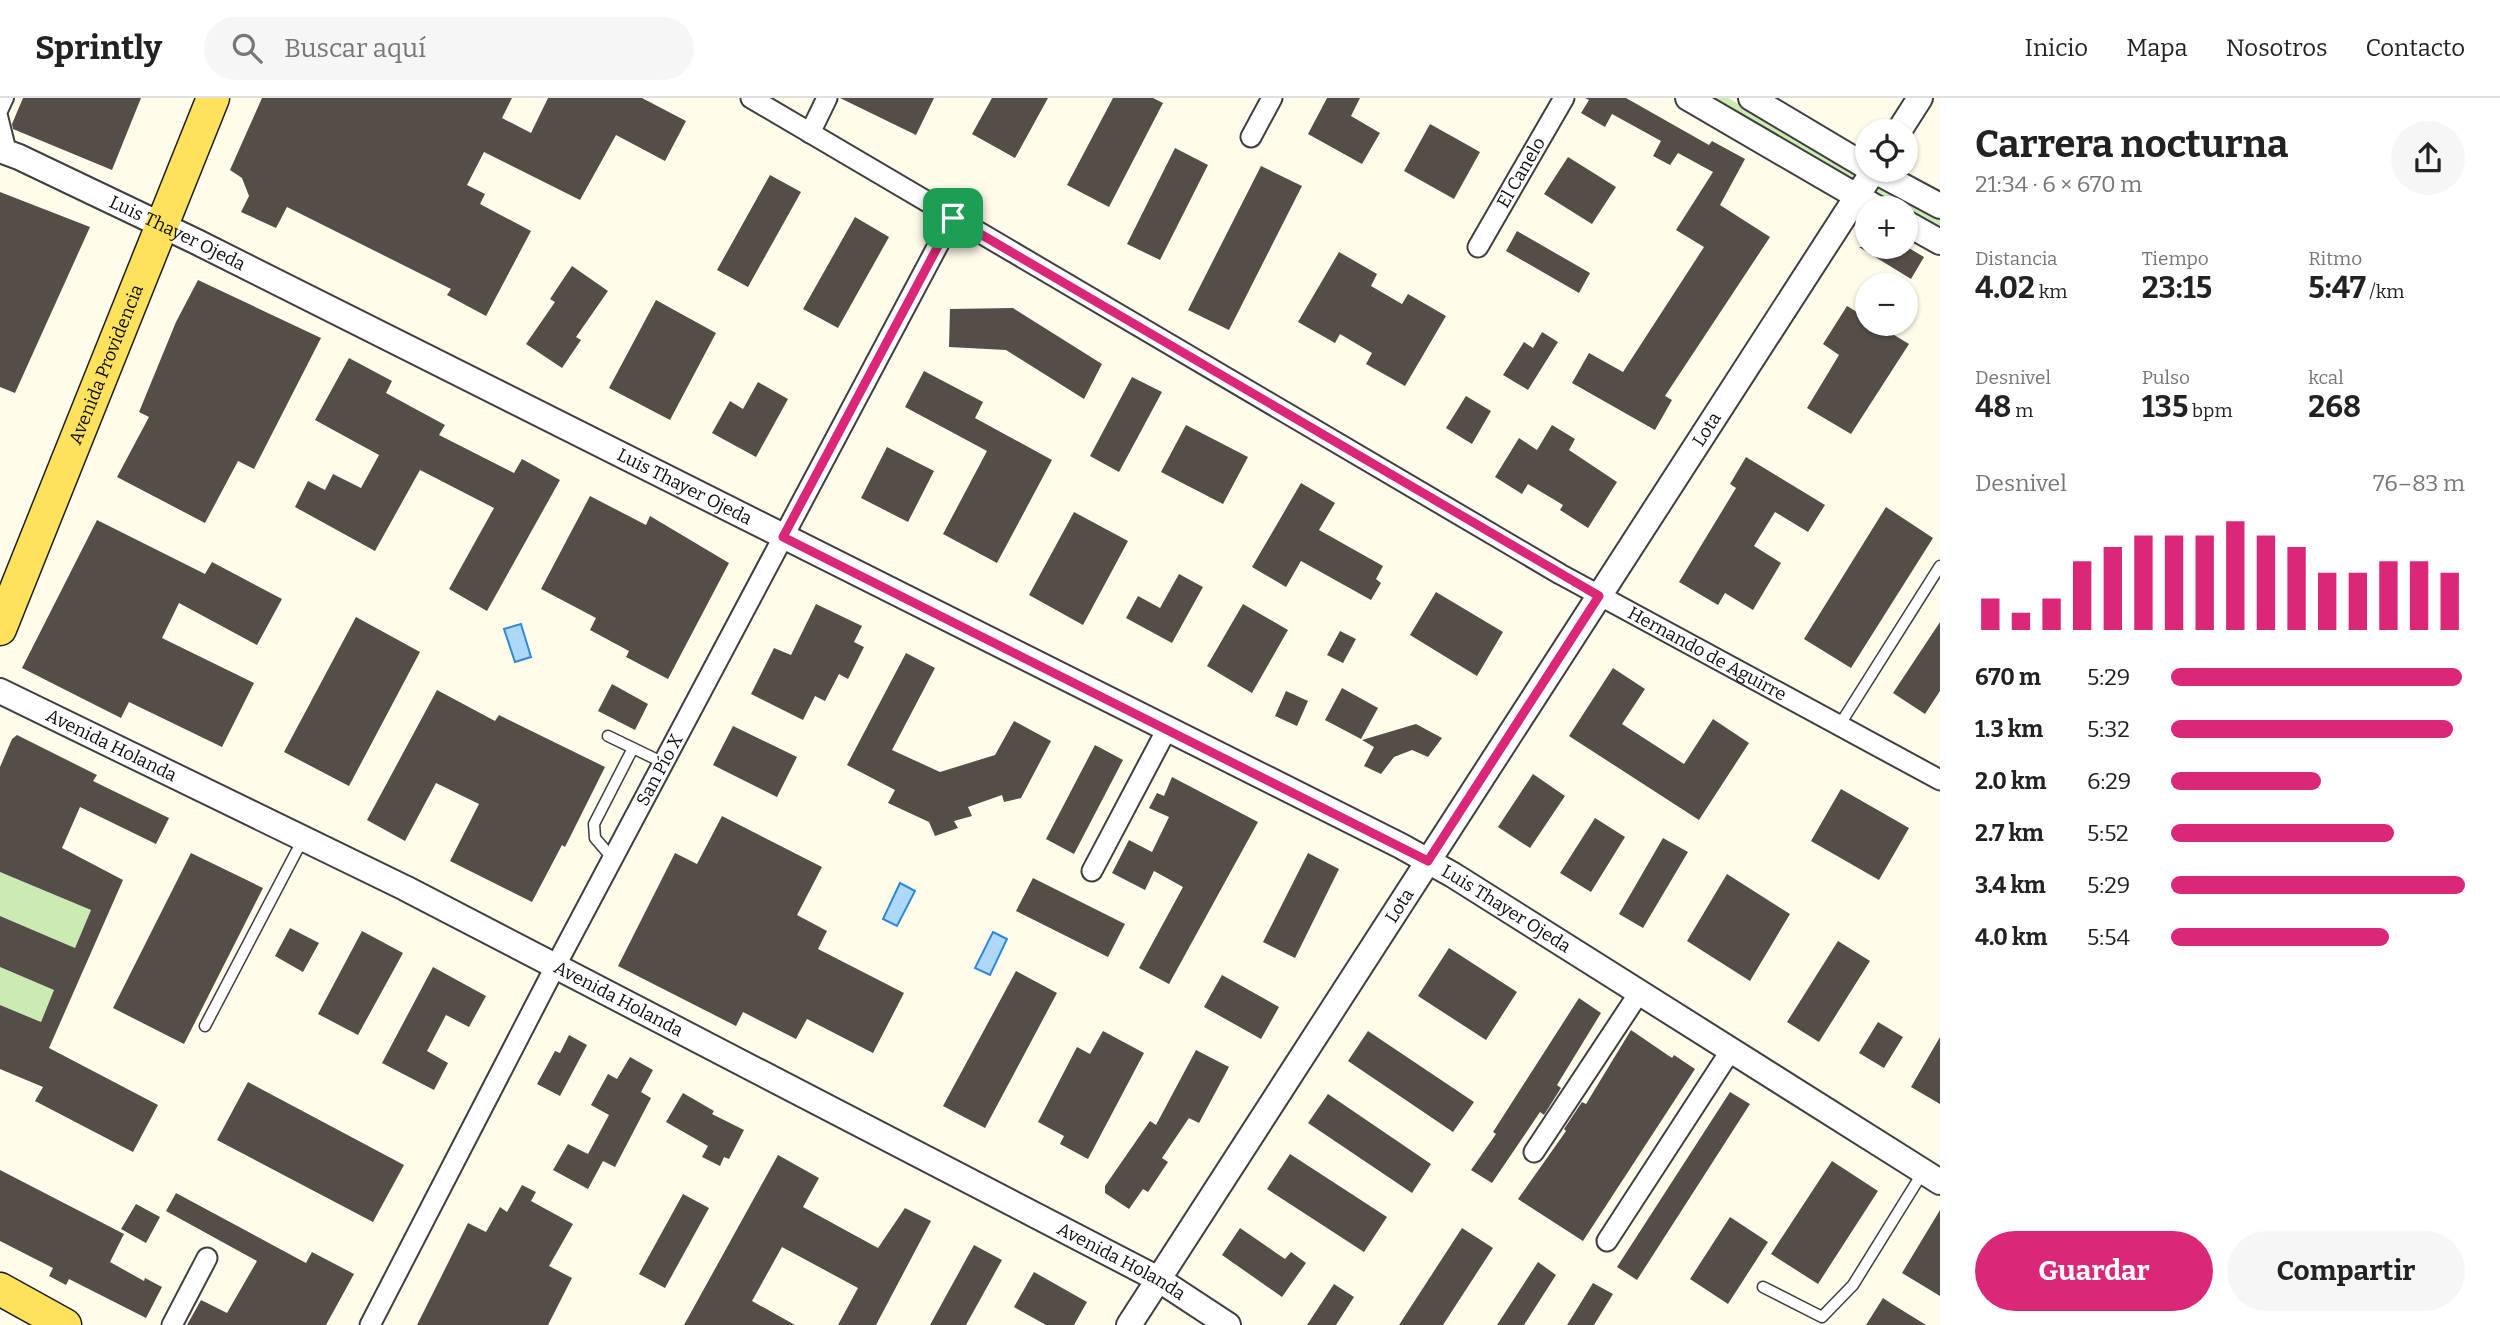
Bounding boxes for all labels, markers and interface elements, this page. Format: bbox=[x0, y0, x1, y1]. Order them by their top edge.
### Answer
search box bbox=[204, 17, 694, 80]
text: Sprintly bbox=[35, 28, 162, 68]
icon: search bbox=[228, 29, 266, 67]
text: Buscar aquí bbox=[284, 33, 426, 64]
text: Inicio bbox=[2024, 34, 2088, 62]
text: Mapa bbox=[2126, 34, 2188, 62]
text: Nosotros bbox=[2226, 34, 2327, 62]
text: Contacto bbox=[2365, 34, 2465, 62]
map controls bbox=[1855, 119, 1918, 336]
button: locate bbox=[1855, 119, 1918, 182]
text: Carrera nocturna bbox=[1975, 121, 2288, 167]
button: share bbox=[2391, 121, 2465, 195]
street label: El Canelo bbox=[1492, 133, 1550, 212]
text: 21:34 · 6 × 670 m bbox=[1975, 170, 2142, 198]
pin bbox=[923, 188, 983, 248]
street label: Luis Thayer Ojeda bbox=[106, 191, 249, 275]
button: + bbox=[1855, 196, 1918, 259]
icon: arrive bbox=[934, 199, 972, 237]
text: Distancia bbox=[1975, 247, 2057, 270]
text: Tiempo bbox=[2142, 247, 2209, 270]
text: Ritmo bbox=[2308, 247, 2362, 270]
text: 4.02 bbox=[1975, 270, 2035, 306]
text: 23:15 bbox=[2142, 270, 2212, 306]
text: 5:47 bbox=[2308, 270, 2366, 306]
button: − bbox=[1855, 273, 1918, 336]
text: km bbox=[2035, 280, 2067, 303]
text: /km bbox=[2366, 280, 2404, 303]
street label: Avenida Providencia bbox=[64, 281, 148, 448]
text: Desnivel bbox=[1975, 366, 2051, 389]
text: Pulso bbox=[2142, 366, 2190, 389]
text: kcal bbox=[2308, 366, 2344, 389]
text: 48 bbox=[1975, 389, 2011, 425]
text: 135 bbox=[2142, 389, 2188, 425]
text: 268 bbox=[2308, 389, 2361, 425]
text: m bbox=[2011, 399, 2033, 422]
text: bpm bbox=[2188, 399, 2233, 422]
street label: Lota bbox=[1688, 408, 1726, 450]
street label: Luis Thayer Ojeda bbox=[613, 444, 756, 530]
text: Desnivel bbox=[1975, 469, 2067, 497]
text: 76–83 m bbox=[2373, 469, 2465, 497]
street label: Hernando de Aguirre bbox=[1624, 602, 1790, 706]
text: 670 m bbox=[1975, 663, 2041, 691]
text: 5:29 bbox=[2087, 663, 2130, 691]
street label: Avenida Holanda bbox=[43, 704, 181, 786]
text: 1.3 km bbox=[1975, 715, 2043, 743]
text: 5:32 bbox=[2087, 715, 2130, 743]
street label: San Pío X bbox=[632, 730, 688, 809]
text: 2.0 km bbox=[1975, 767, 2046, 795]
text: 6:29 bbox=[2087, 767, 2131, 795]
text: 2.7 km bbox=[1975, 819, 2044, 847]
text: 5:52 bbox=[2087, 819, 2129, 847]
street label: Luis Thayer Ojeda bbox=[1438, 860, 1575, 957]
text: 3.4 km bbox=[1975, 871, 2046, 899]
text: 5:29 bbox=[2087, 871, 2130, 899]
street label: Lota bbox=[1380, 884, 1419, 927]
text: 4.0 km bbox=[1975, 923, 2047, 951]
text: 5:54 bbox=[2087, 923, 2130, 951]
street label: Avenida Holanda bbox=[550, 956, 687, 1042]
street label: Avenida Holanda bbox=[1053, 1218, 1190, 1305]
button: Guardar bbox=[1975, 1231, 2213, 1311]
button: Compartir bbox=[2227, 1231, 2465, 1311]

